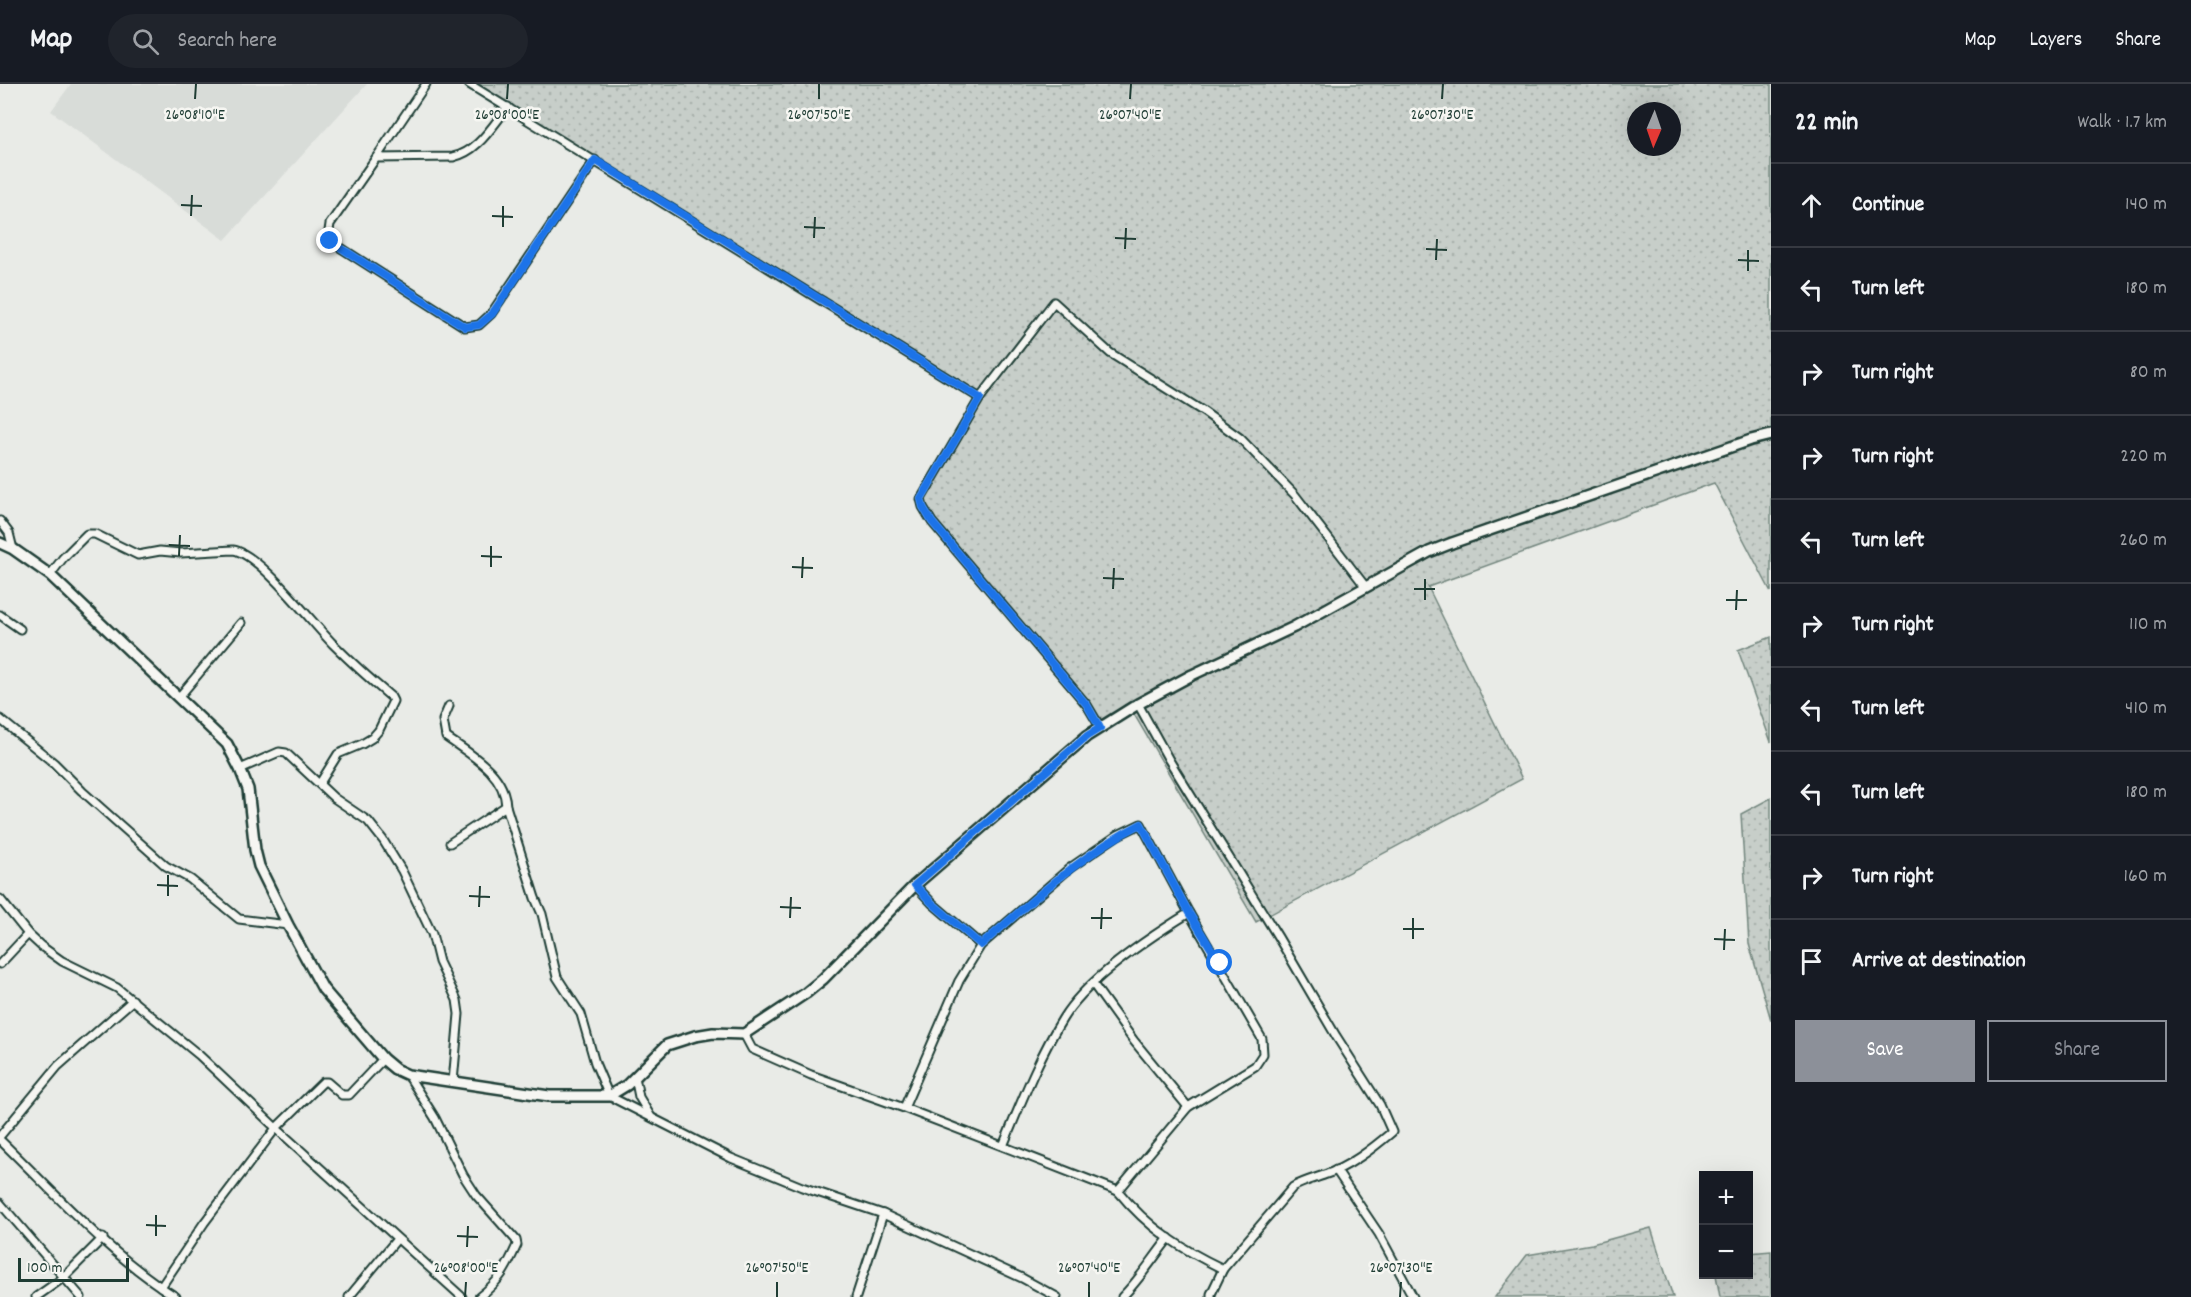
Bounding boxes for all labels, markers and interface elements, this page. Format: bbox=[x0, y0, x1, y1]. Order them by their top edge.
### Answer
search box bbox=[108, 14, 528, 68]
text: Map bbox=[30, 21, 72, 61]
icon: search bbox=[129, 25, 162, 58]
text: Search here bbox=[177, 26, 277, 57]
text: Map bbox=[1965, 26, 1996, 56]
text: Layers bbox=[2029, 26, 2082, 56]
text: Share bbox=[2115, 26, 2161, 56]
north arrow bbox=[1627, 102, 1681, 156]
text: 26°08'10"E bbox=[165, 105, 225, 127]
text: 26°08'00"E bbox=[475, 105, 539, 127]
text: 26°07'50"E bbox=[788, 105, 851, 127]
text: 26°07'40"E bbox=[1099, 105, 1161, 127]
text: 26°07'30"E bbox=[1411, 105, 1473, 127]
text: 22 min bbox=[1795, 105, 1858, 142]
text: Walk · 1.7 km bbox=[2078, 109, 2167, 137]
icon: ahead bbox=[1795, 189, 1828, 222]
text: Continue bbox=[1852, 190, 1924, 221]
text: 140 m bbox=[2125, 191, 2167, 219]
route end bbox=[316, 227, 342, 253]
icon: left bbox=[1795, 273, 1828, 306]
text: Turn left bbox=[1852, 274, 1924, 305]
text: 180 m bbox=[2125, 275, 2167, 303]
icon: right bbox=[1795, 357, 1828, 390]
text: Turn right bbox=[1852, 358, 1934, 389]
text: 80 m bbox=[2130, 359, 2167, 387]
icon: right bbox=[1795, 441, 1828, 474]
text: Turn right bbox=[1852, 442, 1934, 473]
text: 220 m bbox=[2120, 443, 2167, 471]
icon: left bbox=[1795, 525, 1828, 558]
text: Turn left bbox=[1852, 526, 1924, 557]
text: 260 m bbox=[2119, 527, 2167, 555]
icon: right bbox=[1795, 609, 1828, 642]
text: Turn right bbox=[1852, 610, 1934, 641]
text: 110 m bbox=[2129, 611, 2167, 639]
icon: left bbox=[1795, 693, 1828, 726]
text: Turn left bbox=[1852, 694, 1924, 725]
text: 410 m bbox=[2125, 695, 2167, 723]
icon: left bbox=[1795, 777, 1828, 810]
text: Turn left bbox=[1852, 778, 1924, 809]
text: 180 m bbox=[2125, 779, 2167, 807]
icon: right bbox=[1795, 861, 1828, 894]
text: Turn right bbox=[1852, 862, 1934, 893]
text: 160 m bbox=[2124, 863, 2167, 891]
icon: arrive bbox=[1795, 945, 1828, 978]
text: Arrive at destination bbox=[1852, 946, 2026, 977]
route start bbox=[1206, 949, 1232, 975]
button: Save bbox=[1795, 1020, 1975, 1082]
button: Share bbox=[1987, 1020, 2167, 1082]
map controls bbox=[1699, 1171, 1753, 1279]
button: + bbox=[1699, 1171, 1753, 1225]
button: − bbox=[1699, 1225, 1753, 1279]
scale bar bbox=[18, 1255, 129, 1282]
text: 100 m bbox=[27, 1257, 63, 1280]
text: 26°08'00"E bbox=[434, 1258, 498, 1280]
text: 26°07'50"E bbox=[746, 1258, 809, 1280]
text: 26°07'40"E bbox=[1058, 1258, 1120, 1280]
text: 26°07'30"E bbox=[1370, 1258, 1432, 1280]

